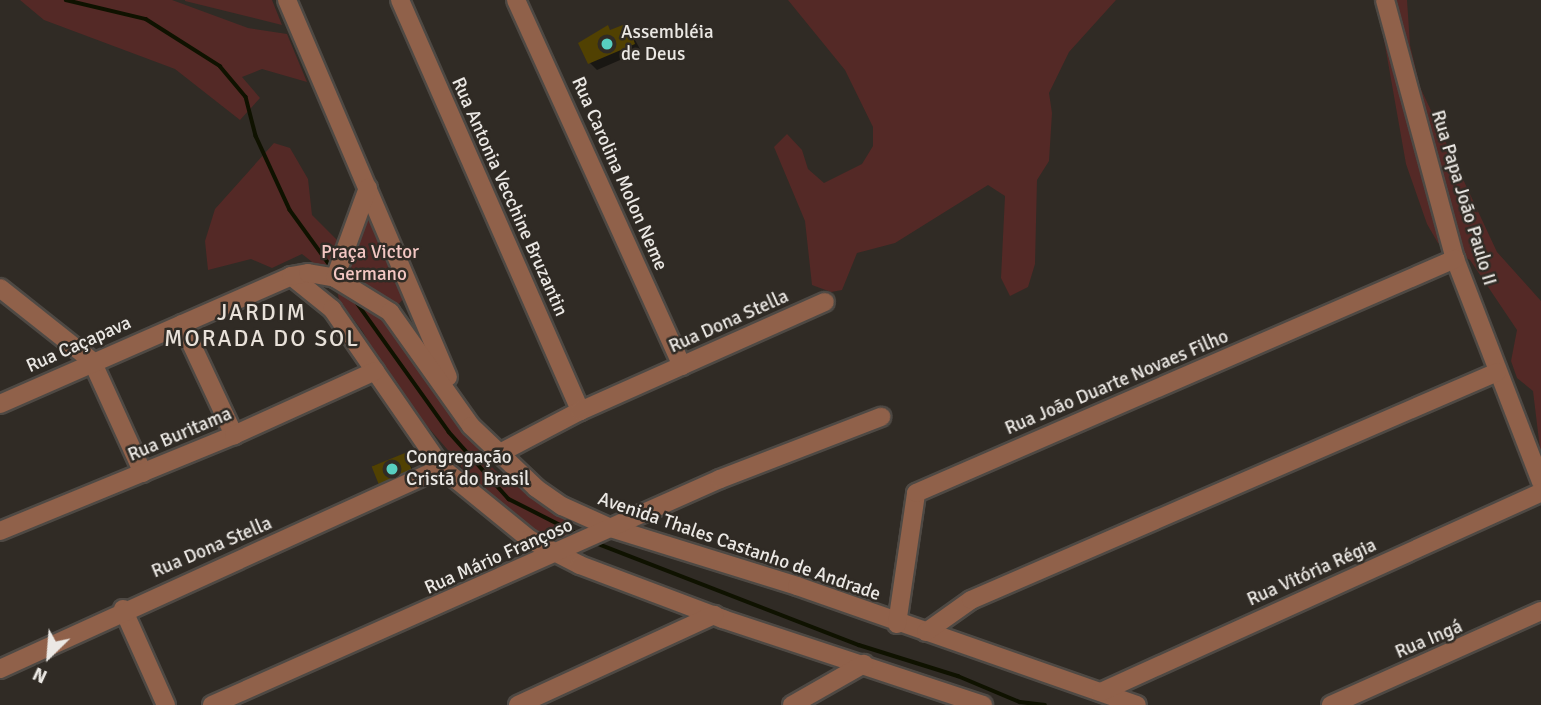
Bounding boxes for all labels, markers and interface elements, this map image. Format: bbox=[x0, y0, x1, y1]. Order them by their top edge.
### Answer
place label: Assembléia de Deus bbox=[621, 22, 714, 66]
marker: Assembléia de Deus bbox=[599, 36, 615, 52]
street label: Rua Antonia Vecchine Bruzantin bbox=[446, 74, 572, 320]
street label: Rua Carolina Molon Neme bbox=[566, 74, 672, 274]
street label: Rua Papa João Paulo II bbox=[1425, 108, 1501, 288]
park label: Praça Victor Germano bbox=[321, 242, 419, 286]
street label: Rua Dona Stella bbox=[666, 285, 792, 359]
district label: JARDIM MORADA DO SOL bbox=[166, 299, 358, 353]
street label: Rua Caçapava bbox=[23, 312, 135, 378]
street label: Rua João Duarte Novaes Filho bbox=[1002, 325, 1232, 441]
street label: Rua Buritama bbox=[125, 403, 235, 467]
place label: Congregação Cristã do Brasil bbox=[406, 447, 530, 491]
marker: Congregação Cristã do Brasil bbox=[384, 461, 400, 477]
street label: Avenida Thales Castanho de Andrade bbox=[595, 488, 883, 606]
street label: Rua Dona Stella bbox=[148, 512, 276, 584]
street label: Rua Mário Françoso bbox=[421, 514, 577, 600]
street label: Rua Vitória Régia bbox=[1244, 534, 1380, 612]
street label: Rua Ingá bbox=[1392, 616, 1466, 664]
north arrow bbox=[14, 621, 84, 691]
text: N bbox=[29, 661, 51, 689]

